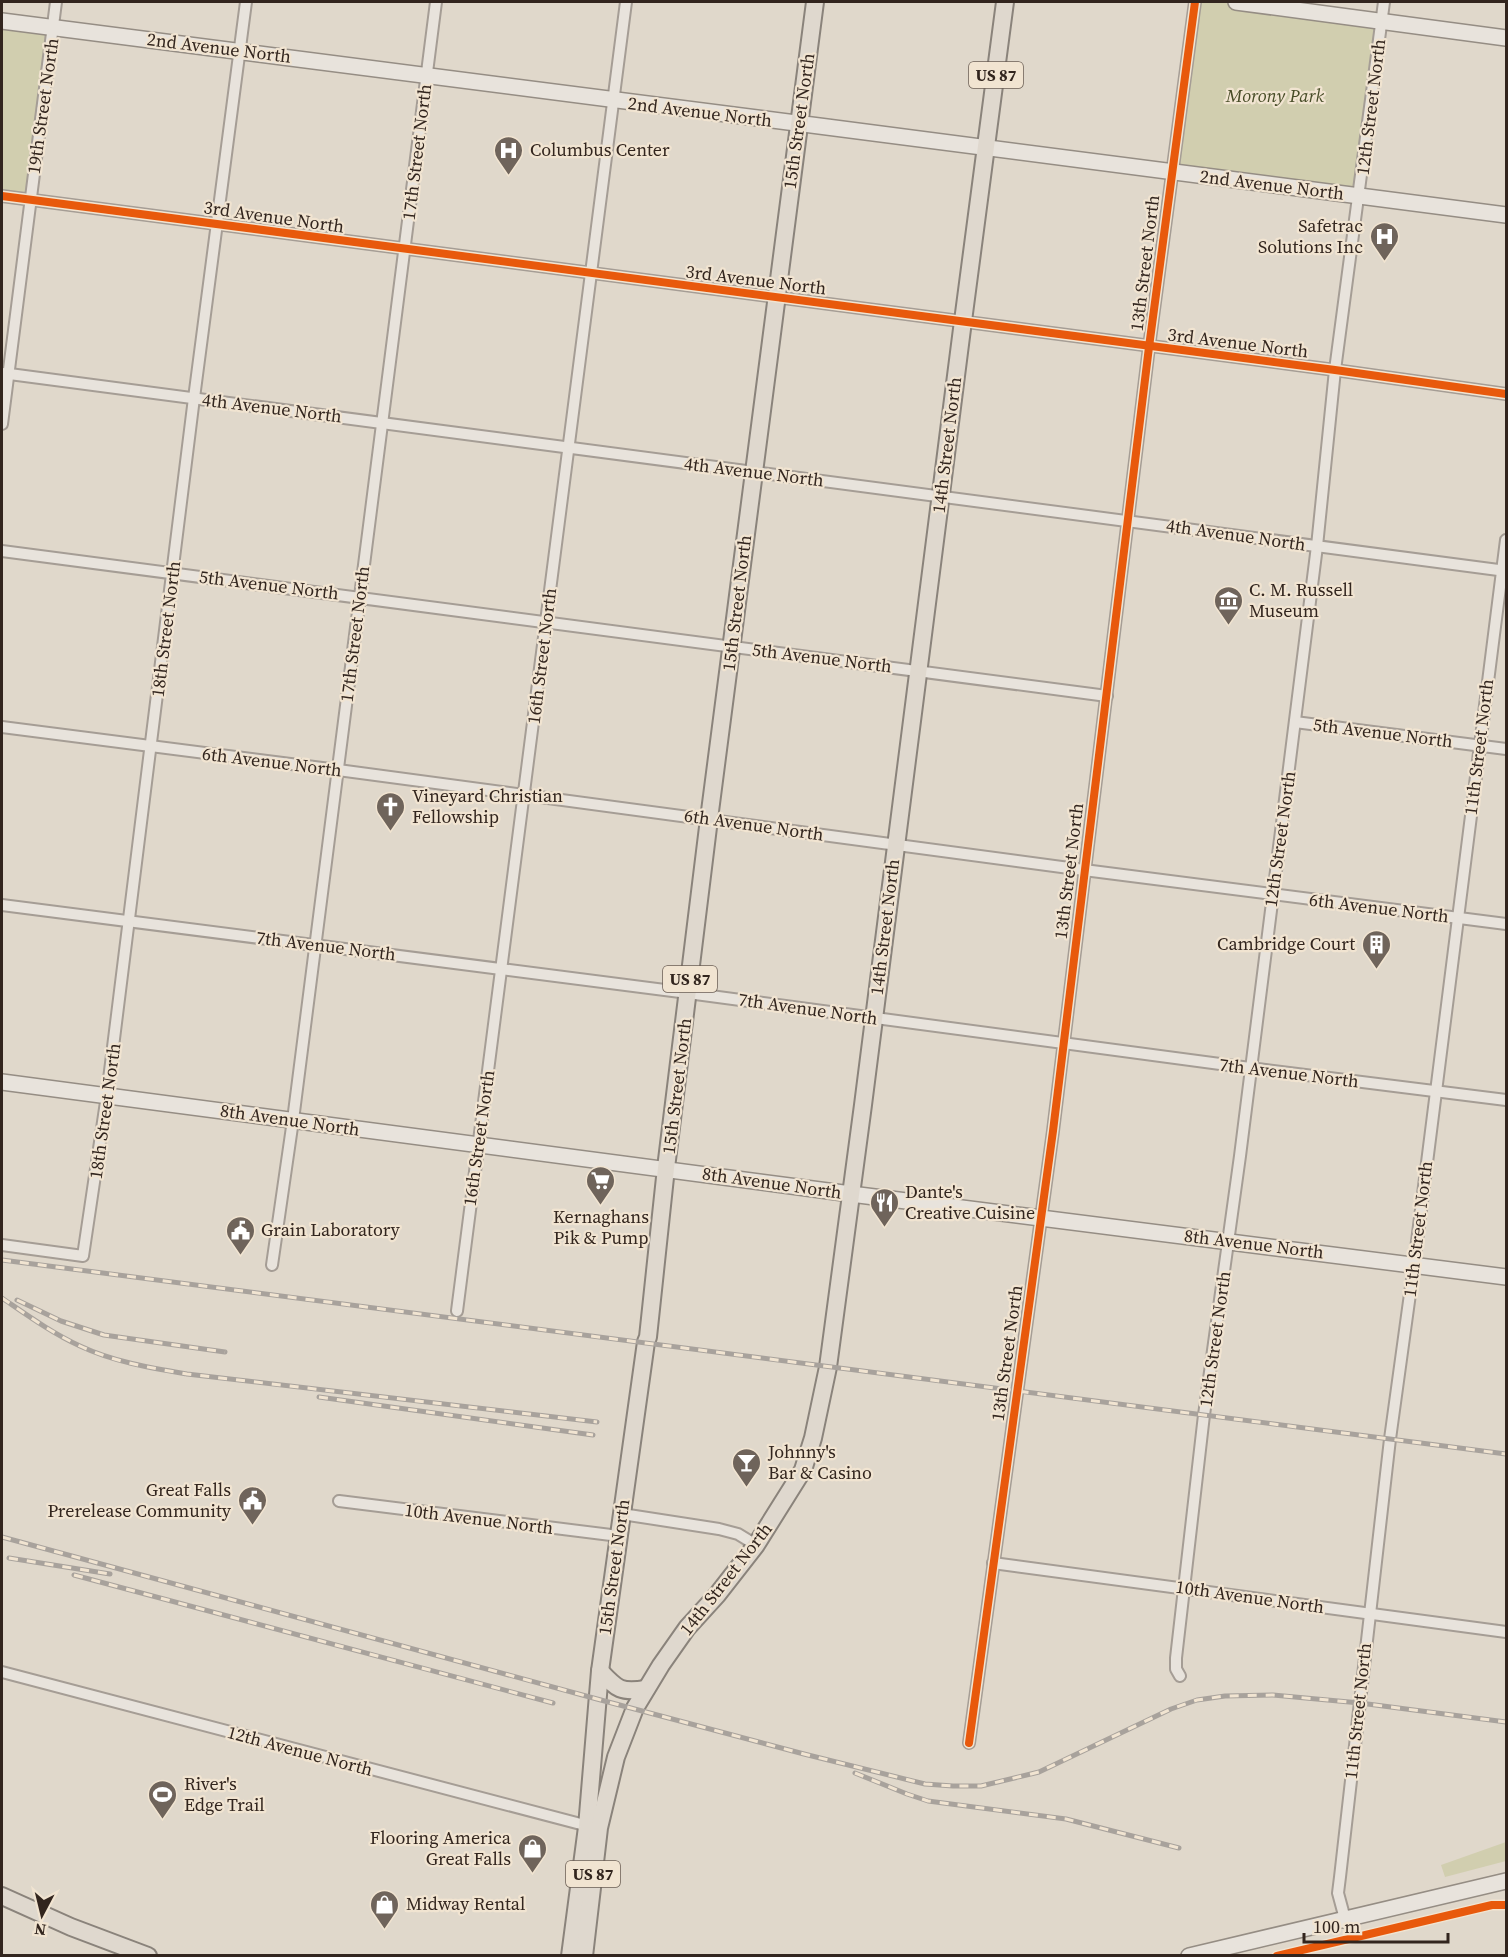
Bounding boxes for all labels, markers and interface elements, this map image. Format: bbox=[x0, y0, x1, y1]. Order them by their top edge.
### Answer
street label: 2nd Avenue North bbox=[146, 26, 293, 69]
street label: 19th Street North bbox=[21, 36, 64, 176]
street label: 12th Street North bbox=[1350, 37, 1391, 177]
street label: 15th Street North bbox=[777, 51, 820, 191]
road number: US 87 bbox=[969, 62, 1023, 88]
street label: 17th Street North bbox=[396, 82, 437, 222]
park label: Morony Park bbox=[1225, 83, 1324, 108]
street label: 2nd Avenue North bbox=[627, 90, 774, 133]
hospital icon: Columbus Center bbox=[493, 134, 525, 176]
place label: Columbus Center bbox=[530, 137, 670, 162]
street label: 2nd Avenue North bbox=[1199, 163, 1346, 206]
street label: 13th Street North bbox=[1124, 193, 1165, 333]
street label: 3rd Avenue North bbox=[202, 194, 346, 239]
place label: Safetrac Solutions Inc bbox=[1258, 213, 1363, 259]
hospital icon: Safetrac Solutions Inc bbox=[1368, 220, 1400, 262]
street label: 3rd Avenue North bbox=[684, 258, 828, 301]
street label: 3rd Avenue North bbox=[1166, 321, 1310, 364]
street label: 14th Street North bbox=[926, 375, 967, 515]
street label: 4th Avenue North bbox=[201, 387, 344, 429]
street label: 4th Avenue North bbox=[683, 451, 826, 493]
street label: 4th Avenue North bbox=[1165, 512, 1308, 557]
street label: 15th Street North bbox=[716, 533, 757, 673]
street label: 18th Street North bbox=[145, 559, 186, 699]
street label: 5th Avenue North bbox=[198, 564, 341, 606]
street label: 17th Street North bbox=[334, 564, 375, 704]
place label: C. M. Russell Museum bbox=[1249, 577, 1353, 623]
museum icon: C. M. Russell Museum bbox=[1212, 584, 1244, 626]
street label: 16th Street North bbox=[521, 586, 562, 726]
street label: 5th Avenue North bbox=[751, 637, 894, 679]
street label: 11th Street North bbox=[1458, 677, 1499, 817]
street label: 5th Avenue North bbox=[1312, 712, 1455, 754]
street label: 6th Avenue North bbox=[201, 741, 344, 783]
street label: 12th Street North bbox=[1258, 769, 1301, 909]
place label: Vineyard Christian Fellowship bbox=[412, 783, 563, 829]
church icon: Vineyard Christian Fellowship bbox=[375, 790, 407, 832]
street label: 13th Street North bbox=[1048, 801, 1089, 941]
street label: 6th Avenue North bbox=[683, 802, 826, 847]
street label: 14th Street North bbox=[864, 857, 905, 997]
street label: 6th Avenue North bbox=[1308, 887, 1451, 929]
street label: 7th Avenue North bbox=[255, 925, 398, 967]
building icon: Cambridge Court bbox=[1360, 928, 1392, 970]
place label: Cambridge Court bbox=[1217, 931, 1355, 956]
road number: US 87 bbox=[663, 966, 717, 992]
street label: 7th Avenue North bbox=[737, 986, 880, 1031]
street label: 15th Street North bbox=[656, 1016, 697, 1156]
street label: 18th Street North bbox=[83, 1041, 126, 1181]
street label: 7th Avenue North bbox=[1218, 1052, 1361, 1094]
street label: 16th Street North bbox=[457, 1068, 500, 1208]
street label: 8th Avenue North bbox=[219, 1097, 362, 1142]
street label: 11th Street North bbox=[1397, 1159, 1438, 1299]
street label: 8th Avenue North bbox=[701, 1160, 844, 1205]
supermarket icon: Kernaghans Pik & Pump bbox=[585, 1164, 617, 1206]
place label: Dante's Creative Cuisine bbox=[905, 1179, 1035, 1225]
restaurant icon: Dante's Creative Cuisine bbox=[868, 1186, 900, 1228]
place label: Kernaghans Pik & Pump bbox=[553, 1204, 649, 1250]
public building icon: Grain Laboratory bbox=[224, 1214, 256, 1256]
place label: Grain Laboratory bbox=[261, 1217, 401, 1242]
street label: 8th Avenue North bbox=[1183, 1223, 1326, 1265]
street label: 12th Street North bbox=[1193, 1269, 1236, 1409]
street label: 13th Street North bbox=[985, 1283, 1028, 1423]
place label: Johnny's Bar & Casino bbox=[767, 1439, 872, 1485]
bar icon: Johnny's Bar & Casino bbox=[731, 1446, 763, 1488]
place label: Great Falls Prerelease Community bbox=[47, 1477, 232, 1523]
public building icon: Great Falls Prerelease Community bbox=[236, 1484, 268, 1526]
street label: 10th Avenue North bbox=[403, 1497, 555, 1540]
street label: 15th Street North bbox=[592, 1497, 635, 1637]
street label: 14th Street North bbox=[674, 1517, 778, 1640]
street label: 10th Avenue North bbox=[1174, 1574, 1326, 1619]
street label: 11th Street North bbox=[1338, 1641, 1377, 1780]
street label: 12th Avenue North bbox=[225, 1719, 376, 1782]
place label: River's Edge Trail bbox=[184, 1771, 265, 1817]
sports icon: River's Edge Trail bbox=[147, 1778, 179, 1820]
place label: Flooring America Great Falls bbox=[370, 1825, 512, 1871]
shop icon: Flooring America Great Falls bbox=[516, 1832, 548, 1874]
road number: US 87 bbox=[566, 1861, 620, 1887]
north arrow bbox=[12, 1885, 72, 1945]
shop icon: Midway Rental bbox=[369, 1888, 401, 1930]
place label: Midway Rental bbox=[406, 1891, 525, 1916]
scale bar bbox=[1304, 1906, 1448, 1944]
text: 100 m bbox=[1313, 1914, 1360, 1939]
text: N bbox=[33, 1918, 47, 1942]

